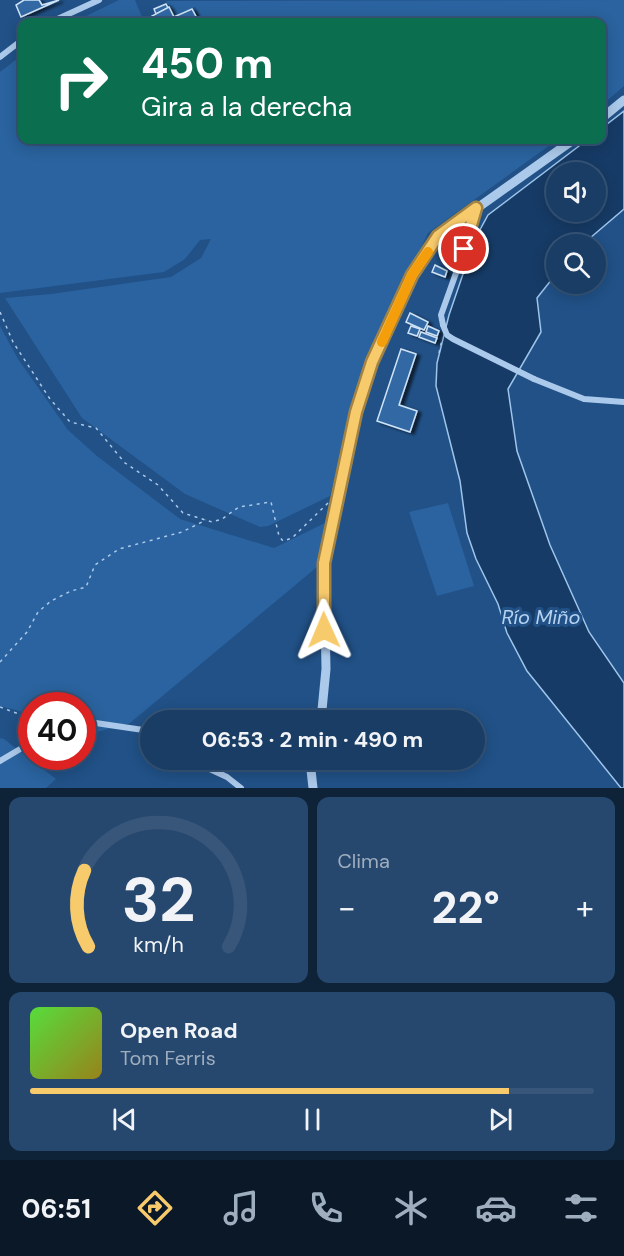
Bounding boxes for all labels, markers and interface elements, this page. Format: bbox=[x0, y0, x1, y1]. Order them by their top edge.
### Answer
text: 450 m bbox=[141, 36, 273, 91]
icon: right bbox=[42, 42, 120, 120]
text: Gira a la derecha bbox=[141, 89, 352, 124]
map controls bbox=[546, 162, 606, 294]
button: sound bbox=[546, 162, 606, 222]
pin bbox=[438, 223, 489, 274]
icon: arrive bbox=[447, 232, 480, 265]
button: search bbox=[546, 234, 606, 294]
position arrow bbox=[292, 598, 356, 662]
water label: Río Miño bbox=[502, 604, 581, 630]
speed limit sign: 40 bbox=[18, 692, 96, 770]
text: 06:53 · 2 min · 490 m bbox=[202, 725, 423, 754]
text: Clima bbox=[338, 848, 390, 874]
text: 32 bbox=[121, 859, 195, 940]
text: 22° bbox=[432, 878, 500, 937]
text: − bbox=[338, 886, 356, 929]
text: + bbox=[576, 886, 594, 929]
text: km/h bbox=[133, 931, 184, 959]
text: Open Road bbox=[120, 1016, 238, 1045]
text: Tom Ferris bbox=[120, 1045, 216, 1071]
icon: previous bbox=[108, 1103, 141, 1136]
icon: pause bbox=[296, 1103, 329, 1136]
icon: next bbox=[484, 1103, 517, 1136]
icon: directions bbox=[134, 1187, 176, 1229]
icon: music bbox=[220, 1187, 262, 1229]
icon: phone bbox=[305, 1187, 347, 1229]
icon: climate bbox=[390, 1187, 432, 1229]
icon: car bbox=[475, 1187, 517, 1229]
icon: filters bbox=[560, 1187, 602, 1229]
text: 06:51 bbox=[22, 1191, 91, 1226]

